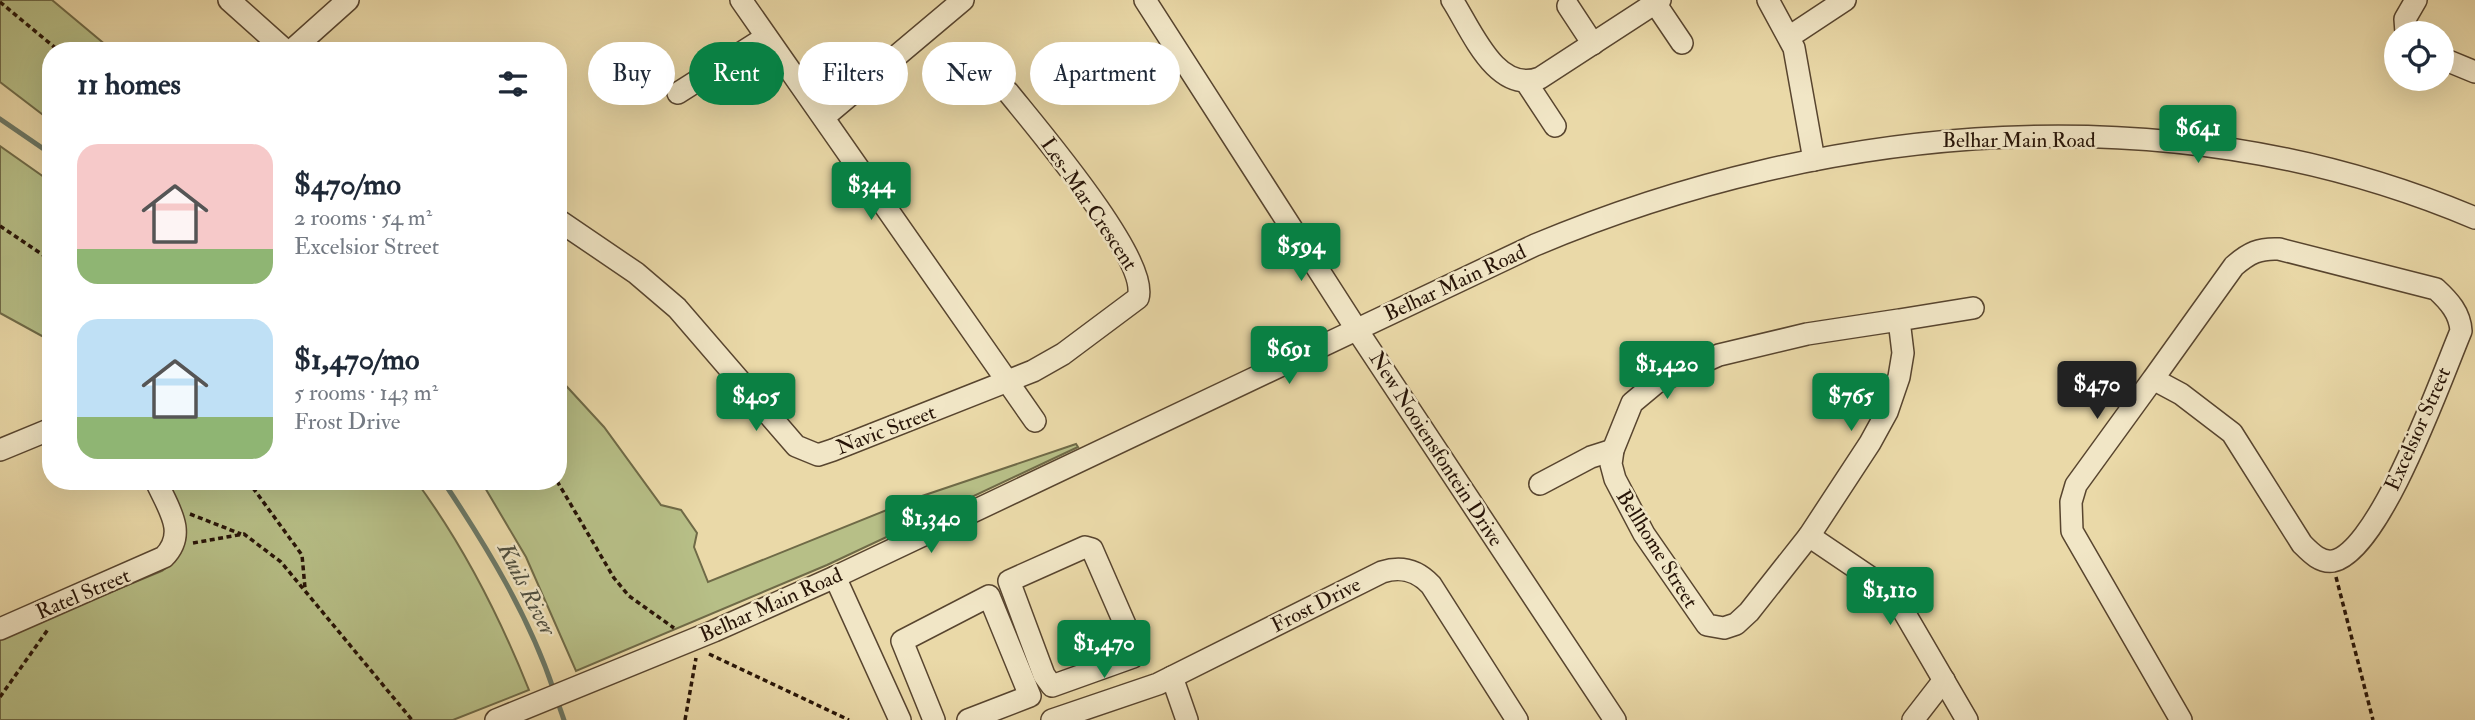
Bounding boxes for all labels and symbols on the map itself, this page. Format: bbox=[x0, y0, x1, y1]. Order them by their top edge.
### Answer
pin: $641 bbox=[2157, 106, 2239, 165]
street label: Belhar Main Road bbox=[1942, 127, 2096, 154]
street label: Les-Mar Crescent bbox=[1035, 132, 1144, 276]
pin: $344 bbox=[830, 162, 912, 222]
pin: $594 bbox=[1260, 224, 1342, 283]
street label: Belhar Main Road bbox=[1380, 238, 1531, 328]
pin: $691 bbox=[1248, 326, 1330, 386]
pin: $1,420 bbox=[1610, 342, 1724, 401]
street label: New Nooiensfontein Drive bbox=[1363, 346, 1509, 552]
pin: $470 bbox=[2056, 362, 2138, 421]
street label: Excelsior Street bbox=[2379, 363, 2457, 495]
pin: $405 bbox=[715, 374, 797, 433]
pin: $765 bbox=[1810, 374, 1892, 433]
street label: Navic Street bbox=[832, 399, 940, 461]
street label: Bellhome Street bbox=[1610, 485, 1704, 613]
pin: $1,340 bbox=[874, 496, 988, 555]
water label: Kuils River bbox=[491, 537, 563, 642]
street label: Belhar Main Road bbox=[695, 561, 847, 649]
street label: Ratel Street bbox=[32, 562, 134, 626]
pin: $1,110 bbox=[1833, 568, 1947, 627]
street label: Frost Drive bbox=[1267, 571, 1366, 639]
pin: $1,470 bbox=[1047, 620, 1161, 680]

